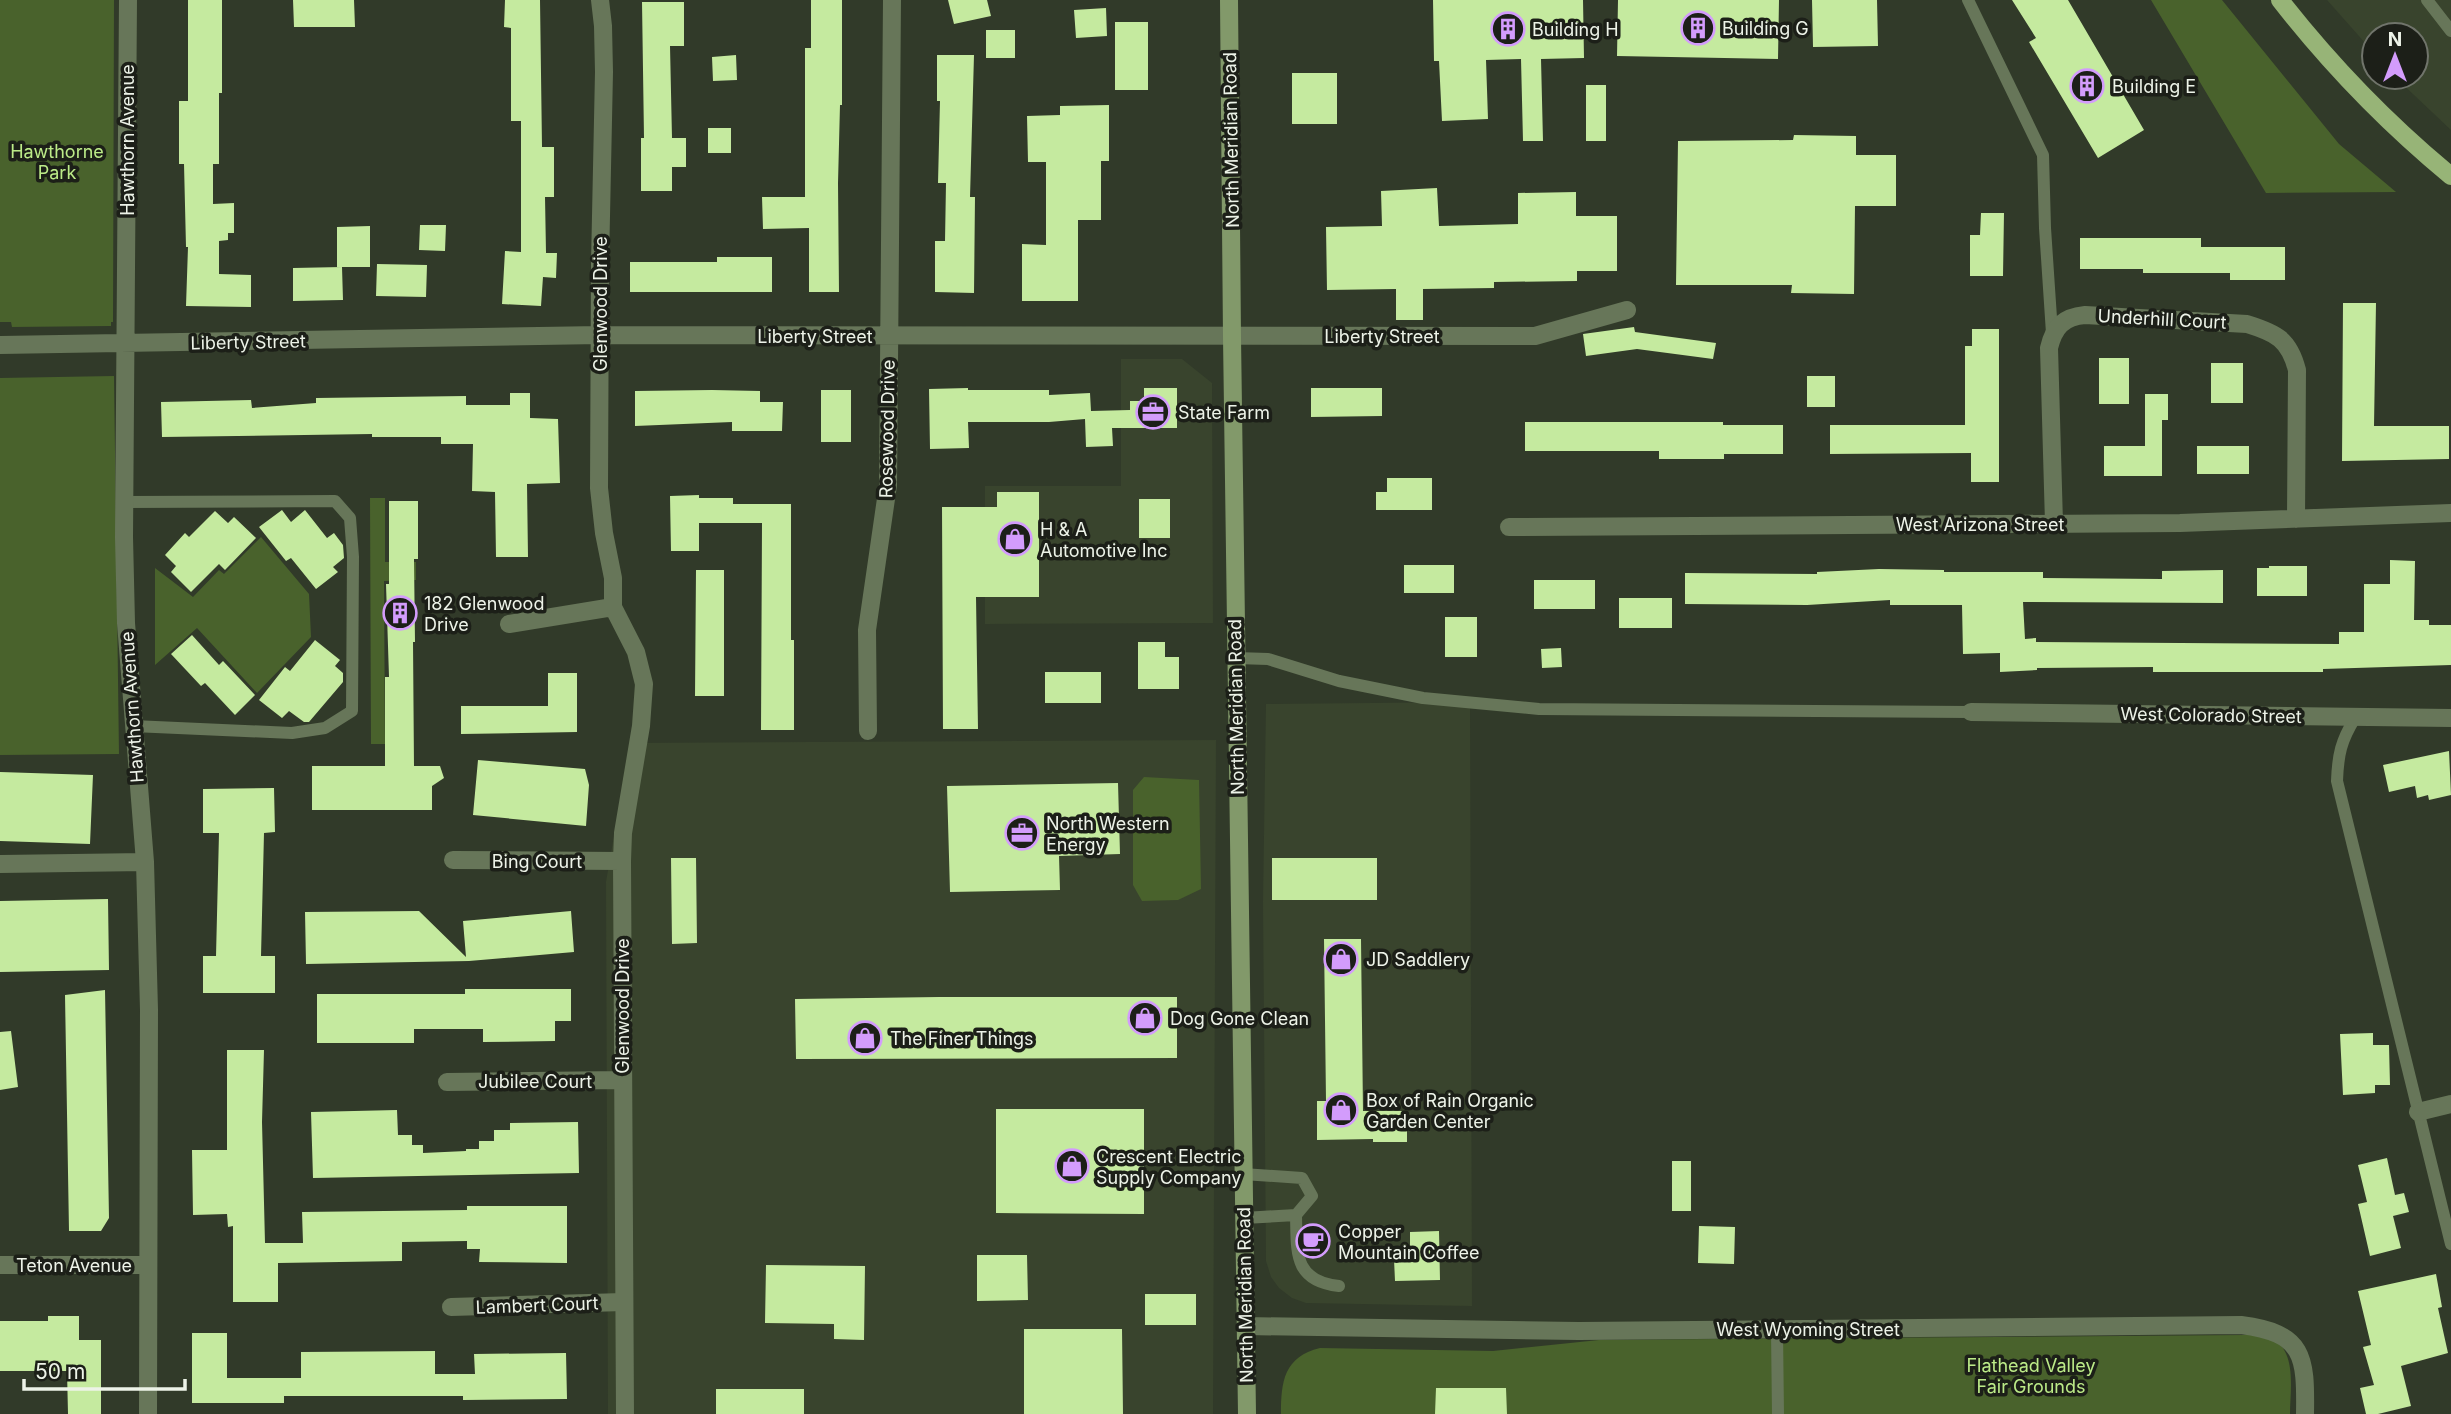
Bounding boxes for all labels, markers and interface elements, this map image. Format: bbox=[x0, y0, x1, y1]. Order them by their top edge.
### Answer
building icon: Building G bbox=[1679, 9, 1717, 47]
building icon: Building H bbox=[1489, 10, 1527, 48]
place label: Building G bbox=[1722, 18, 1809, 39]
place label: Building H bbox=[1532, 19, 1619, 40]
north arrow bbox=[2360, 21, 2430, 91]
text: N bbox=[2388, 28, 2402, 51]
street label: North Meridian Road bbox=[1219, 52, 1243, 228]
street label: Hawthorn Avenue bbox=[117, 64, 138, 216]
building icon: Building E bbox=[2068, 67, 2106, 105]
place label: Building E bbox=[2112, 76, 2196, 97]
park label: Hawthorne Park bbox=[10, 141, 104, 183]
street label: Glenwood Drive bbox=[590, 236, 611, 372]
street label: Underhill Court bbox=[2097, 305, 2227, 333]
street label: Liberty Street bbox=[757, 326, 873, 347]
street label: Liberty Street bbox=[1324, 326, 1440, 347]
street label: Liberty Street bbox=[190, 330, 306, 354]
street label: Rosewood Drive bbox=[875, 360, 899, 498]
office icon: State Farm bbox=[1134, 393, 1172, 431]
place label: State Farm bbox=[1178, 402, 1270, 423]
street label: West Arizona Street bbox=[1896, 514, 2064, 535]
place label: H & A Automotive Inc bbox=[1040, 519, 1167, 561]
shop icon: H & A Automotive Inc bbox=[996, 520, 1034, 558]
place label: 182 Glenwood Drive bbox=[424, 593, 544, 635]
building icon: 182 Glenwood Drive bbox=[381, 594, 419, 632]
street label: North Meridian Road bbox=[1224, 619, 1248, 795]
street label: Hawthorn Avenue bbox=[116, 631, 148, 783]
street label: West Colorado Street bbox=[2120, 703, 2302, 727]
place label: North Western Energy bbox=[1046, 813, 1170, 855]
office icon: North Western Energy bbox=[1003, 814, 1041, 852]
street label: Bing Court bbox=[492, 851, 582, 872]
street label: Glenwood Drive bbox=[612, 938, 633, 1074]
shop icon: JD Saddlery bbox=[1322, 940, 1360, 978]
place label: JD Saddlery bbox=[1366, 949, 1470, 970]
shop icon: Dog Gone Clean bbox=[1126, 999, 1164, 1037]
place label: Dog Gone Clean bbox=[1170, 1008, 1309, 1029]
shop icon: The Finer Things bbox=[846, 1019, 884, 1057]
place label: The Finer Things bbox=[890, 1028, 1034, 1049]
street label: Jubilee Court bbox=[478, 1071, 592, 1092]
place label: Box of Rain Organic Garden Center bbox=[1366, 1090, 1534, 1132]
shop icon: Box of Rain Organic Garden Center bbox=[1322, 1091, 1360, 1129]
place label: Crescent Electric Supply Company bbox=[1096, 1146, 1242, 1188]
shop icon: Crescent Electric Supply Company bbox=[1053, 1147, 1091, 1185]
street label: North Meridian Road bbox=[1233, 1207, 1257, 1383]
place label: Copper Mountain Coffee bbox=[1338, 1221, 1480, 1263]
cafe icon: Copper Mountain Coffee bbox=[1294, 1222, 1332, 1260]
street label: Teton Avenue bbox=[16, 1255, 132, 1276]
street label: Lambert Court bbox=[475, 1292, 599, 1318]
street label: West Wyoming Street bbox=[1716, 1319, 1900, 1340]
scale bar bbox=[24, 1348, 186, 1392]
park label: Flathead Valley Fair Grounds bbox=[1966, 1355, 2096, 1397]
text: 50 m bbox=[35, 1359, 85, 1384]

